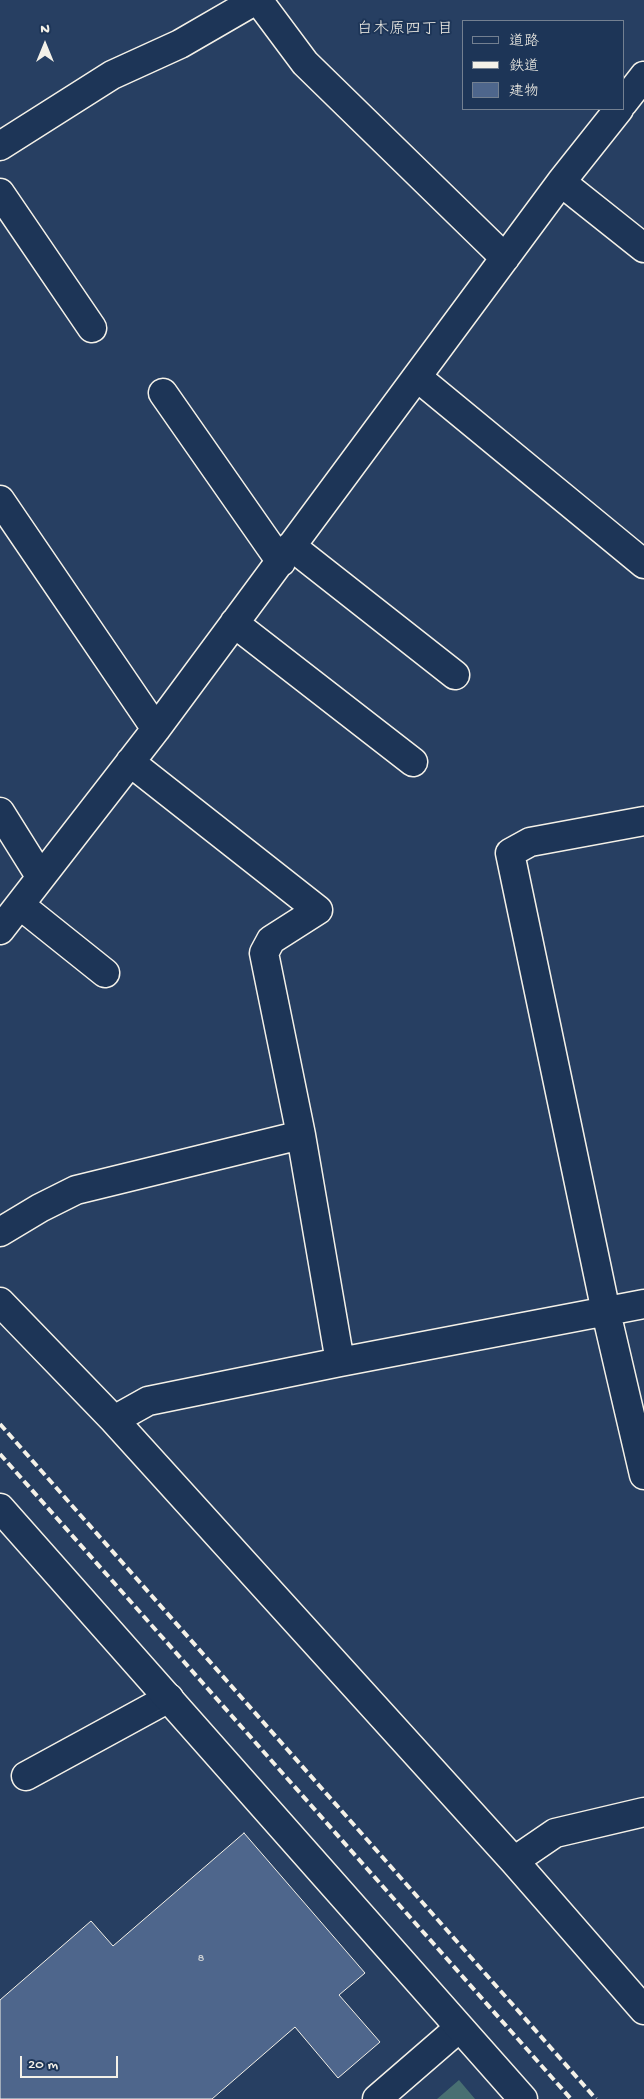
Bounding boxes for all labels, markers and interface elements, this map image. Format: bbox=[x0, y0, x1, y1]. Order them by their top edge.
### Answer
north arrow bbox=[20, 20, 70, 70]
legend bbox=[462, 20, 624, 110]
text: N bbox=[40, 21, 50, 38]
district label: 白木原四丁目 bbox=[357, 21, 453, 41]
text: 道路 bbox=[509, 33, 539, 51]
text: 鉄道 bbox=[509, 58, 539, 76]
text: 建物 bbox=[509, 83, 539, 101]
house number: 8 bbox=[198, 1952, 204, 1966]
scale bar bbox=[22, 2046, 120, 2078]
text: 20 m bbox=[28, 2056, 58, 2074]

